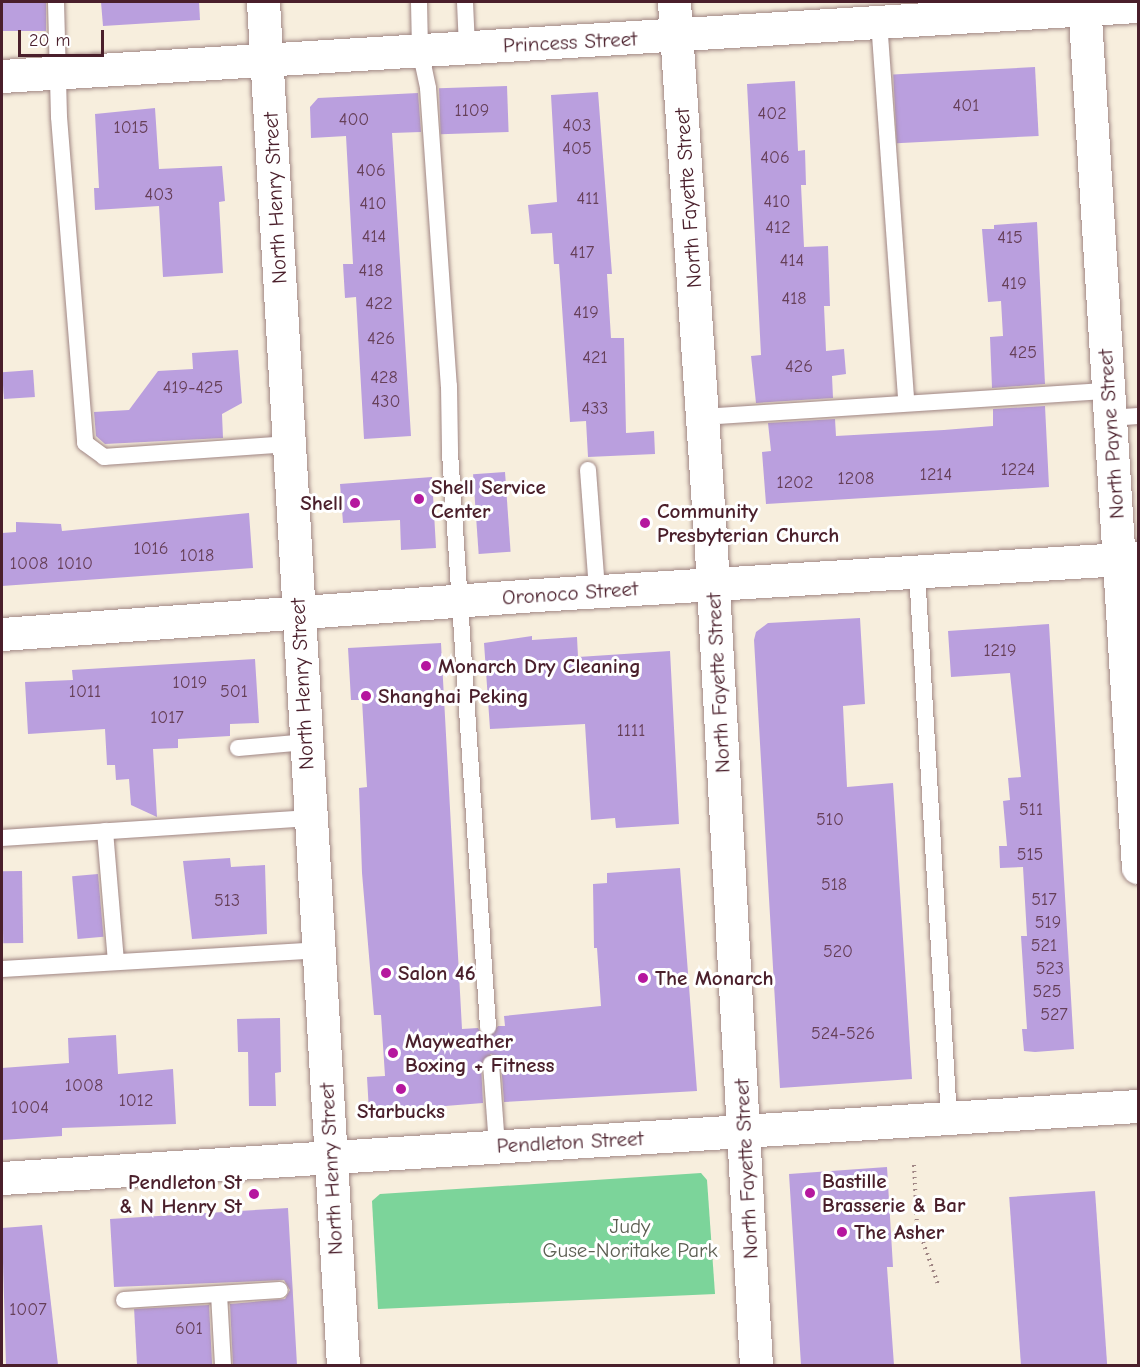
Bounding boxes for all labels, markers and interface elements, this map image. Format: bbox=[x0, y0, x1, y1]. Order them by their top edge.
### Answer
scale bar bbox=[21, 18, 106, 56]
street label: Princess Street bbox=[502, 26, 638, 58]
text: 20 m bbox=[29, 30, 70, 51]
house number: 401 bbox=[953, 95, 979, 117]
house number: 1109 bbox=[455, 100, 489, 122]
house number: 402 bbox=[757, 103, 787, 125]
street label: North Fayette Street bbox=[669, 107, 707, 289]
house number: 400 bbox=[339, 109, 369, 131]
street label: North Henry Street bbox=[258, 111, 292, 285]
house number: 403 bbox=[563, 115, 591, 137]
house number: 1015 bbox=[114, 117, 148, 139]
house number: 405 bbox=[562, 138, 592, 160]
house number: 406 bbox=[760, 147, 790, 169]
house number: 406 bbox=[356, 160, 386, 182]
house number: 403 bbox=[145, 184, 173, 206]
house number: 411 bbox=[577, 188, 599, 210]
house number: 410 bbox=[764, 191, 790, 213]
house number: 410 bbox=[360, 193, 386, 215]
house number: 412 bbox=[765, 217, 791, 239]
house number: 414 bbox=[362, 226, 386, 248]
house number: 415 bbox=[997, 227, 1023, 249]
house number: 417 bbox=[570, 242, 594, 264]
house number: 414 bbox=[780, 250, 804, 272]
house number: 418 bbox=[358, 260, 384, 282]
house number: 419 bbox=[1001, 273, 1027, 295]
house number: 418 bbox=[781, 288, 807, 310]
house number: 422 bbox=[365, 293, 393, 315]
house number: 419 bbox=[573, 302, 599, 324]
house number: 426 bbox=[367, 328, 395, 350]
house number: 425 bbox=[1009, 342, 1037, 364]
house number: 421 bbox=[582, 347, 608, 369]
street label: North Payne Street bbox=[1092, 348, 1130, 520]
house number: 426 bbox=[785, 356, 813, 378]
house number: 428 bbox=[370, 367, 398, 389]
house number: 419-425 bbox=[163, 377, 223, 399]
house number: 430 bbox=[372, 391, 400, 413]
house number: 433 bbox=[582, 398, 608, 420]
house number: 1224 bbox=[1001, 459, 1035, 481]
house number: 1214 bbox=[920, 464, 952, 486]
house number: 1208 bbox=[838, 468, 874, 490]
house number: 1202 bbox=[777, 472, 813, 494]
place label: Shell Service Center bbox=[431, 474, 546, 524]
place label: Shell bbox=[300, 490, 343, 516]
marker: Shell Service Center bbox=[412, 492, 426, 506]
marker: Shell bbox=[348, 496, 362, 510]
place label: Community Presbyterian Church bbox=[657, 498, 839, 548]
marker: Community Presbyterian Church bbox=[638, 516, 652, 530]
house number: 1016 bbox=[134, 538, 168, 560]
house number: 1018 bbox=[180, 545, 214, 567]
house number: 1008 bbox=[10, 553, 48, 575]
house number: 1010 bbox=[57, 553, 93, 575]
street label: Oronoco Street bbox=[501, 576, 639, 610]
street label: North Fayette Street bbox=[701, 592, 735, 774]
street label: North Henry Street bbox=[285, 597, 319, 771]
house number: 1219 bbox=[983, 640, 1017, 662]
place label: Monarch Dry Cleaning bbox=[438, 653, 641, 679]
marker: Monarch Dry Cleaning bbox=[419, 659, 433, 673]
house number: 1019 bbox=[173, 672, 207, 694]
house number: 1011 bbox=[69, 681, 101, 703]
house number: 501 bbox=[220, 681, 248, 703]
place label: Shanghai Peking bbox=[378, 683, 529, 709]
marker: Shanghai Peking bbox=[359, 689, 373, 703]
house number: 1017 bbox=[150, 707, 184, 729]
house number: 1111 bbox=[617, 720, 645, 742]
house number: 511 bbox=[1019, 799, 1043, 821]
house number: 510 bbox=[816, 809, 844, 831]
house number: 515 bbox=[1017, 844, 1043, 866]
house number: 518 bbox=[821, 874, 847, 896]
house number: 517 bbox=[1031, 889, 1057, 911]
house number: 513 bbox=[214, 890, 240, 912]
house number: 519 bbox=[1035, 912, 1061, 934]
house number: 521 bbox=[1031, 935, 1057, 957]
house number: 520 bbox=[823, 941, 853, 963]
house number: 523 bbox=[1036, 958, 1064, 980]
place label: Salon 46 bbox=[398, 960, 476, 986]
place label: The Monarch bbox=[655, 965, 774, 991]
marker: Salon 46 bbox=[379, 966, 393, 980]
marker: The Monarch bbox=[636, 971, 650, 985]
house number: 525 bbox=[1033, 981, 1061, 1003]
house number: 527 bbox=[1040, 1004, 1068, 1026]
house number: 524-526 bbox=[811, 1023, 875, 1045]
place label: Mayweather Boxing + Fitness bbox=[405, 1028, 554, 1078]
marker: Mayweather Boxing + Fitness bbox=[386, 1046, 400, 1060]
house number: 1008 bbox=[65, 1075, 103, 1097]
street label: North Fayette Street bbox=[729, 1078, 763, 1260]
street label: North Henry Street bbox=[314, 1082, 348, 1256]
marker: Starbucks bbox=[394, 1082, 408, 1096]
house number: 1012 bbox=[119, 1090, 153, 1112]
house number: 1004 bbox=[11, 1097, 49, 1119]
place label: Starbucks bbox=[357, 1098, 445, 1124]
street label: Pendleton Street bbox=[496, 1126, 644, 1158]
place label: Bastille Brasserie & Bar bbox=[822, 1168, 965, 1218]
place label: Pendleton St & N Henry St bbox=[120, 1169, 242, 1219]
marker: Bastille Brasserie & Bar bbox=[803, 1186, 817, 1200]
marker: Pendleton St & N Henry St bbox=[247, 1187, 261, 1201]
park label: Judy Guse-Noritake Park bbox=[542, 1213, 718, 1263]
place label: The Asher bbox=[854, 1219, 944, 1245]
marker: The Asher bbox=[835, 1225, 849, 1239]
house number: 1007 bbox=[9, 1299, 47, 1321]
house number: 601 bbox=[175, 1318, 203, 1340]

